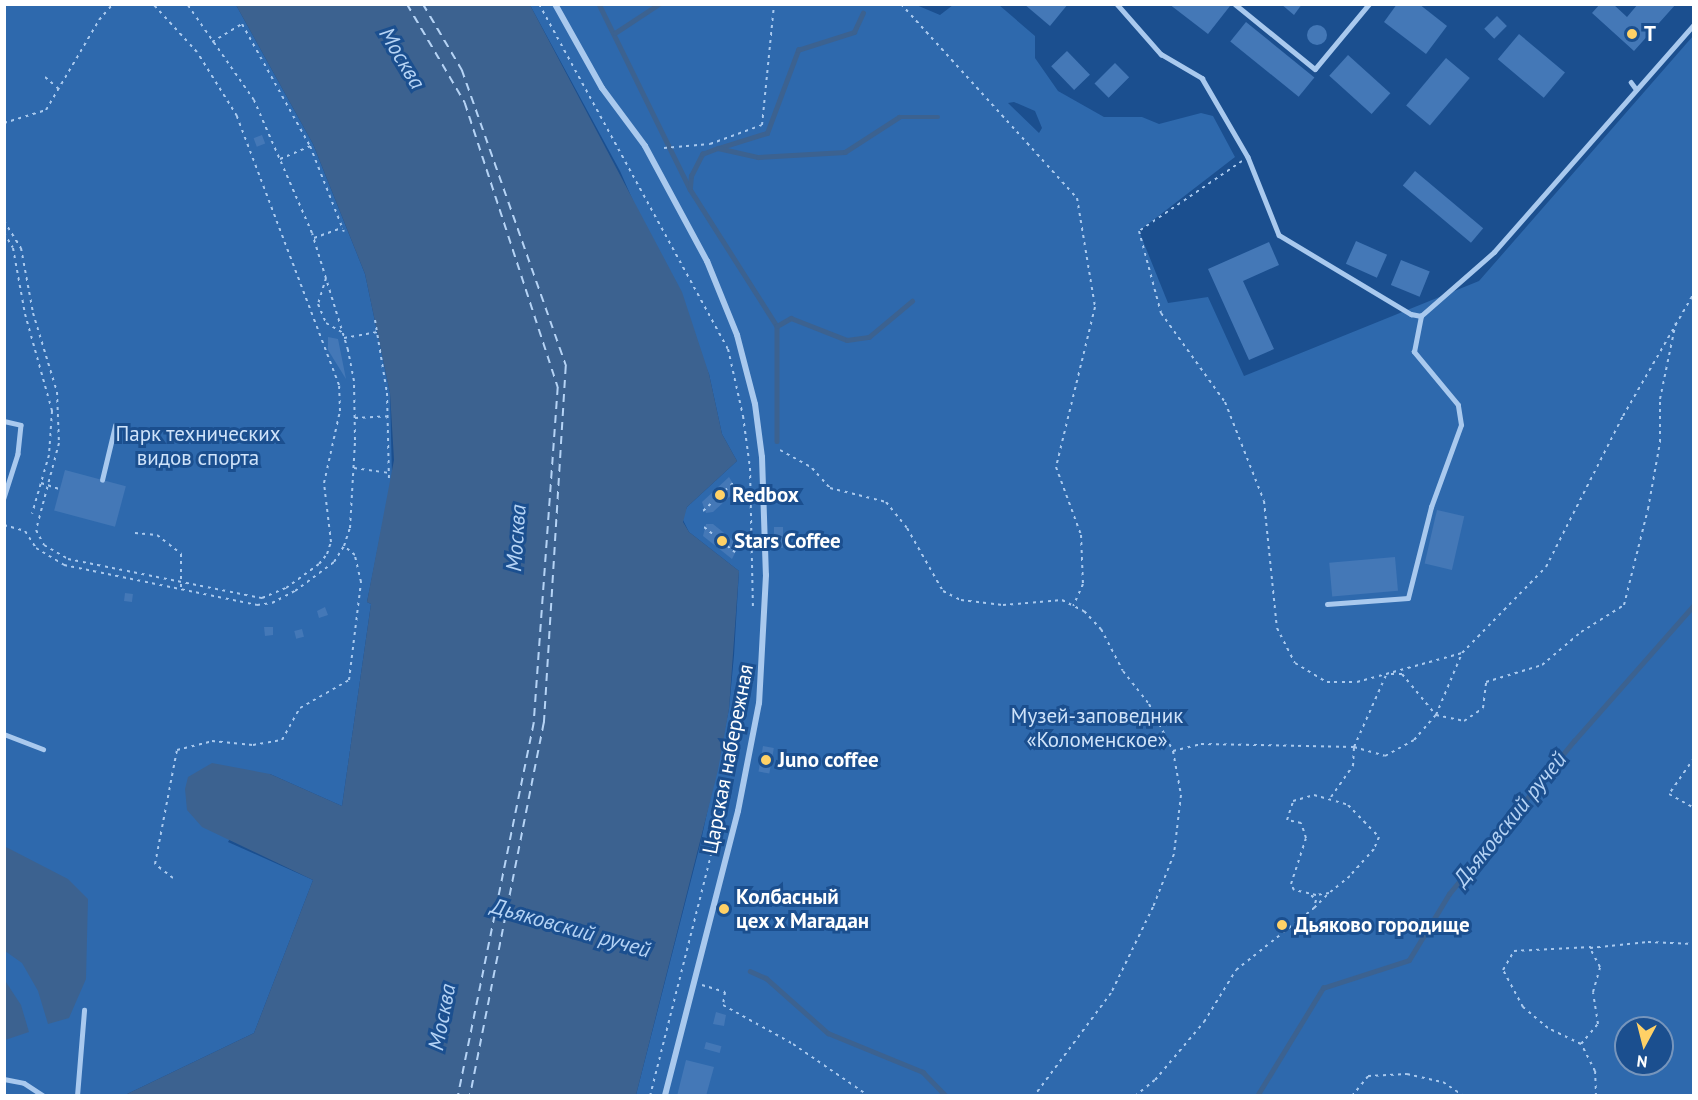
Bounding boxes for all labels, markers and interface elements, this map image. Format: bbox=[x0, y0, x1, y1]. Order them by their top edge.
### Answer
place label: Т bbox=[1644, 21, 1656, 47]
water label: Москва bbox=[373, 22, 431, 94]
marker: Т bbox=[1625, 27, 1639, 41]
park label: Парк технических видов спорта bbox=[115, 421, 281, 471]
place label: Redbox bbox=[732, 482, 799, 508]
marker: Redbox bbox=[713, 488, 727, 502]
water label: Москва bbox=[500, 504, 532, 572]
place label: Stars Coffee bbox=[734, 528, 841, 554]
marker: Stars Coffee bbox=[715, 534, 729, 548]
street label: Царская набережная bbox=[697, 662, 759, 856]
park label: Музей-заповедник «Коломенское» bbox=[1011, 703, 1183, 753]
place label: Juno coffee bbox=[778, 747, 879, 773]
water label: Дьяковский ручей bbox=[1448, 747, 1572, 891]
marker: Juno coffee bbox=[759, 753, 773, 767]
place label: Колбасный цех x Магадан bbox=[736, 884, 870, 934]
water label: Дьяковский ручей bbox=[488, 893, 654, 963]
marker: Колбасный цех x Магадан bbox=[717, 902, 731, 916]
place label: Дьяково городище bbox=[1294, 912, 1470, 938]
marker: Дьяково городище bbox=[1275, 918, 1289, 932]
water label: Москва bbox=[423, 982, 461, 1052]
north arrow bbox=[1614, 1016, 1674, 1076]
text: N bbox=[1636, 1051, 1648, 1072]

